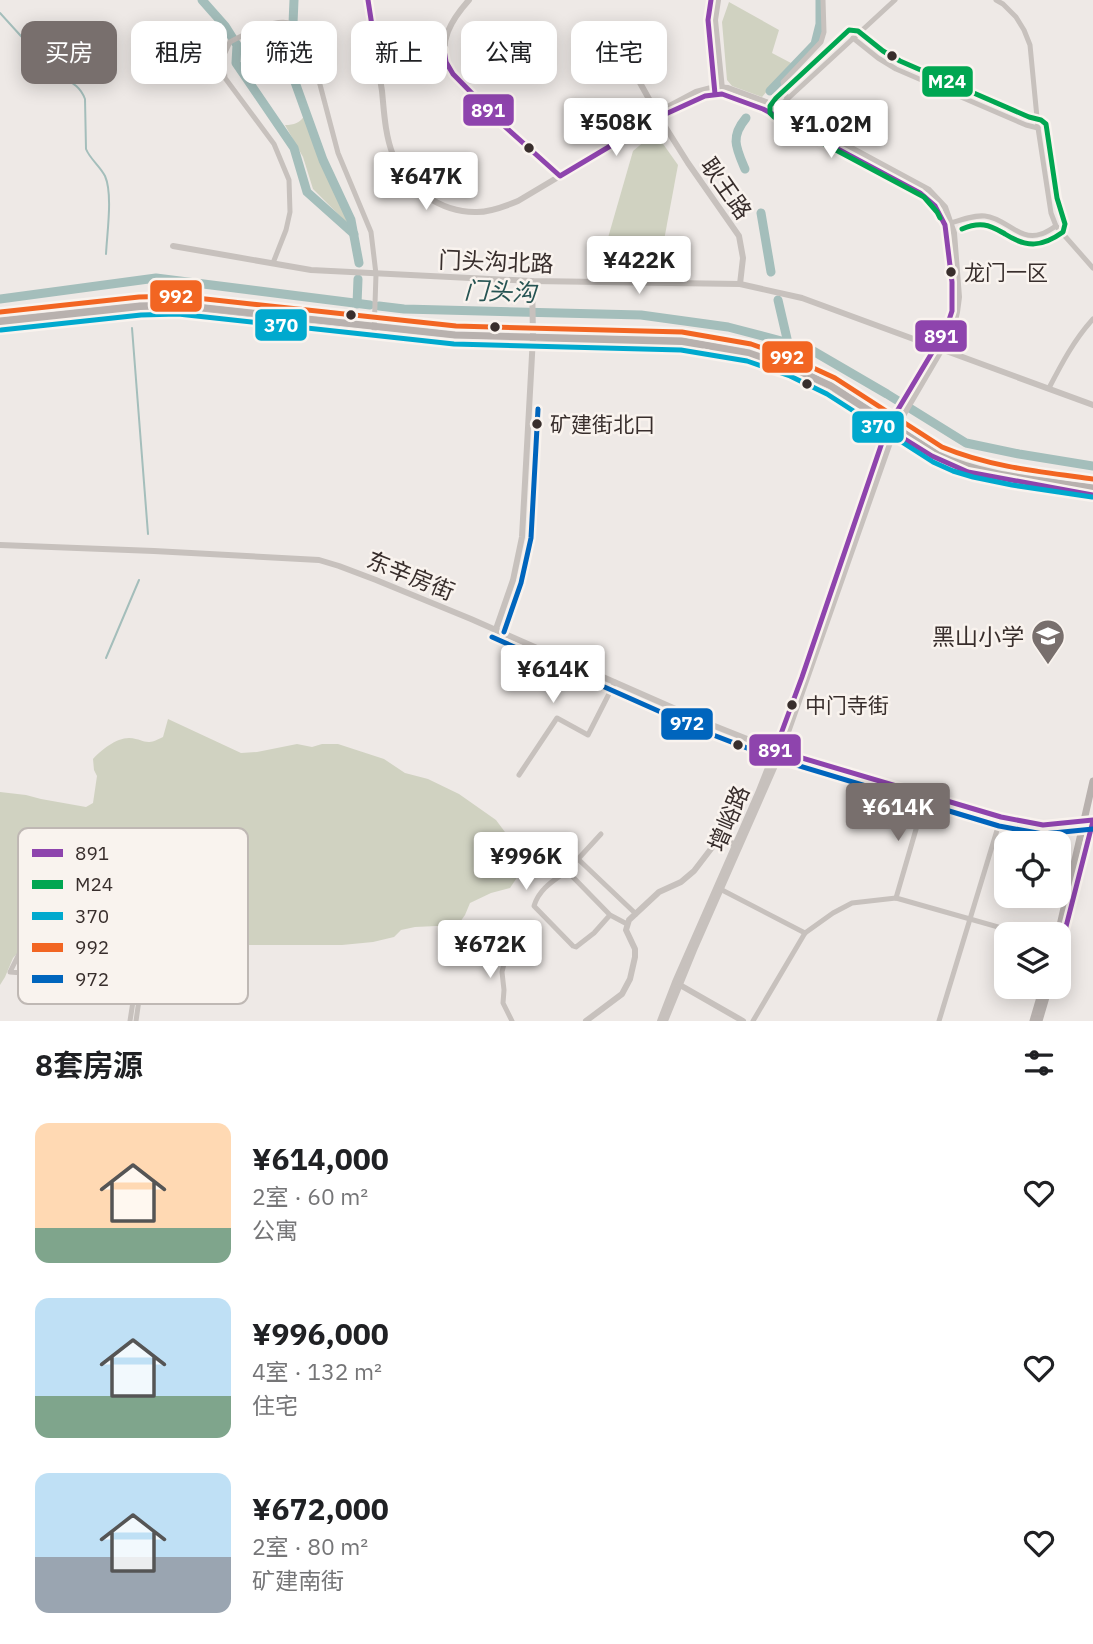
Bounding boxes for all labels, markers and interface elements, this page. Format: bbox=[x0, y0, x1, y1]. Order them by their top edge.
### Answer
chip: 买房 bbox=[21, 21, 117, 84]
chip: 租房 bbox=[131, 21, 227, 84]
chip: 筛选 bbox=[241, 21, 337, 84]
chip: 新上 bbox=[351, 21, 447, 84]
chip: 公寓 bbox=[461, 21, 557, 84]
chip: 住宅 bbox=[571, 21, 667, 84]
unlabelled marker bbox=[885, 49, 899, 63]
line badge: M24 bbox=[921, 65, 974, 98]
text: M24 bbox=[928, 69, 966, 93]
line badge: 891 bbox=[462, 93, 515, 127]
text: 891 bbox=[471, 98, 506, 122]
pin: ¥508K bbox=[567, 99, 665, 158]
pin: ¥1.02M bbox=[774, 100, 888, 160]
text: ¥508K bbox=[580, 106, 652, 136]
text: ¥1.02M bbox=[790, 108, 872, 138]
unlabelled marker bbox=[522, 141, 536, 155]
street label: 耿王路 bbox=[695, 151, 759, 225]
pin: ¥647K bbox=[377, 152, 475, 212]
text: ¥647K bbox=[390, 160, 462, 190]
pin: ¥422K bbox=[590, 236, 688, 296]
street label: 门头沟北路 bbox=[438, 244, 554, 278]
text: ¥422K bbox=[603, 244, 675, 274]
place label: 龙门一区 bbox=[964, 258, 1048, 286]
marker: 龙门一区 bbox=[944, 265, 958, 279]
water label: 门头沟 bbox=[463, 274, 540, 308]
line badge: 992 bbox=[149, 279, 203, 313]
text: 992 bbox=[159, 284, 193, 308]
line badge: 370 bbox=[254, 308, 308, 342]
unlabelled marker bbox=[344, 308, 358, 322]
text: 370 bbox=[264, 313, 298, 337]
line badge: 891 bbox=[914, 319, 968, 353]
unlabelled marker bbox=[488, 320, 502, 334]
text: 891 bbox=[924, 324, 959, 348]
line badge: 992 bbox=[761, 340, 814, 374]
text: 992 bbox=[770, 345, 804, 369]
unlabelled marker bbox=[800, 377, 814, 391]
place label: 矿建街北口 bbox=[550, 410, 655, 438]
line badge: 370 bbox=[851, 410, 905, 444]
text: 370 bbox=[861, 414, 895, 438]
marker: 矿建街北口 bbox=[530, 417, 544, 431]
street label: 东辛房街 bbox=[363, 544, 459, 606]
school or university icon: 黑山小学 bbox=[1029, 617, 1067, 666]
place label: 黑山小学 bbox=[932, 621, 1024, 651]
pin: ¥614K bbox=[504, 646, 602, 705]
text: ¥614K bbox=[517, 653, 589, 683]
place label: 中门寺街 bbox=[805, 691, 889, 719]
marker: 中门寺街 bbox=[785, 698, 799, 712]
line badge: 972 bbox=[660, 707, 714, 741]
text: 972 bbox=[670, 711, 704, 735]
line badge: 891 bbox=[748, 733, 802, 767]
unlabelled marker bbox=[731, 738, 745, 752]
text: 891 bbox=[758, 738, 793, 762]
street label: 增峪路 bbox=[701, 780, 755, 856]
pin: ¥614K bbox=[849, 784, 947, 843]
text: ¥614K bbox=[862, 791, 934, 821]
legend bbox=[18, 828, 248, 1004]
map controls bbox=[994, 831, 1071, 999]
button: locate bbox=[994, 831, 1071, 908]
pin: ¥996K bbox=[477, 832, 575, 892]
text: ¥996K bbox=[490, 840, 562, 870]
text: 891 bbox=[75, 841, 109, 865]
text: M24 bbox=[75, 872, 113, 896]
text: 370 bbox=[75, 904, 109, 928]
pin: ¥672K bbox=[441, 920, 539, 980]
button: layers bbox=[994, 922, 1071, 999]
text: ¥672K bbox=[454, 928, 526, 958]
text: 992 bbox=[75, 935, 109, 959]
text: 972 bbox=[75, 967, 109, 991]
icon: filters bbox=[1020, 1044, 1058, 1082]
text: 8套房源 bbox=[35, 1045, 143, 1084]
text: ¥614,000 bbox=[252, 1139, 389, 1178]
icon: home bbox=[91, 1151, 175, 1235]
icon: heart bbox=[1020, 1174, 1058, 1212]
text: 2室 · 60 m² bbox=[252, 1181, 368, 1211]
text: 公寓 bbox=[252, 1215, 298, 1245]
text: ¥996,000 bbox=[252, 1314, 389, 1353]
icon: home bbox=[91, 1326, 175, 1410]
icon: heart bbox=[1020, 1349, 1058, 1387]
text: 4室 · 132 m² bbox=[252, 1356, 382, 1386]
text: 住宅 bbox=[252, 1390, 298, 1420]
text: ¥672,000 bbox=[252, 1489, 389, 1528]
icon: home bbox=[91, 1501, 175, 1585]
icon: heart bbox=[1020, 1524, 1058, 1562]
text: 2室 · 80 m² bbox=[252, 1531, 368, 1561]
text: 矿建南街 bbox=[252, 1565, 344, 1595]

